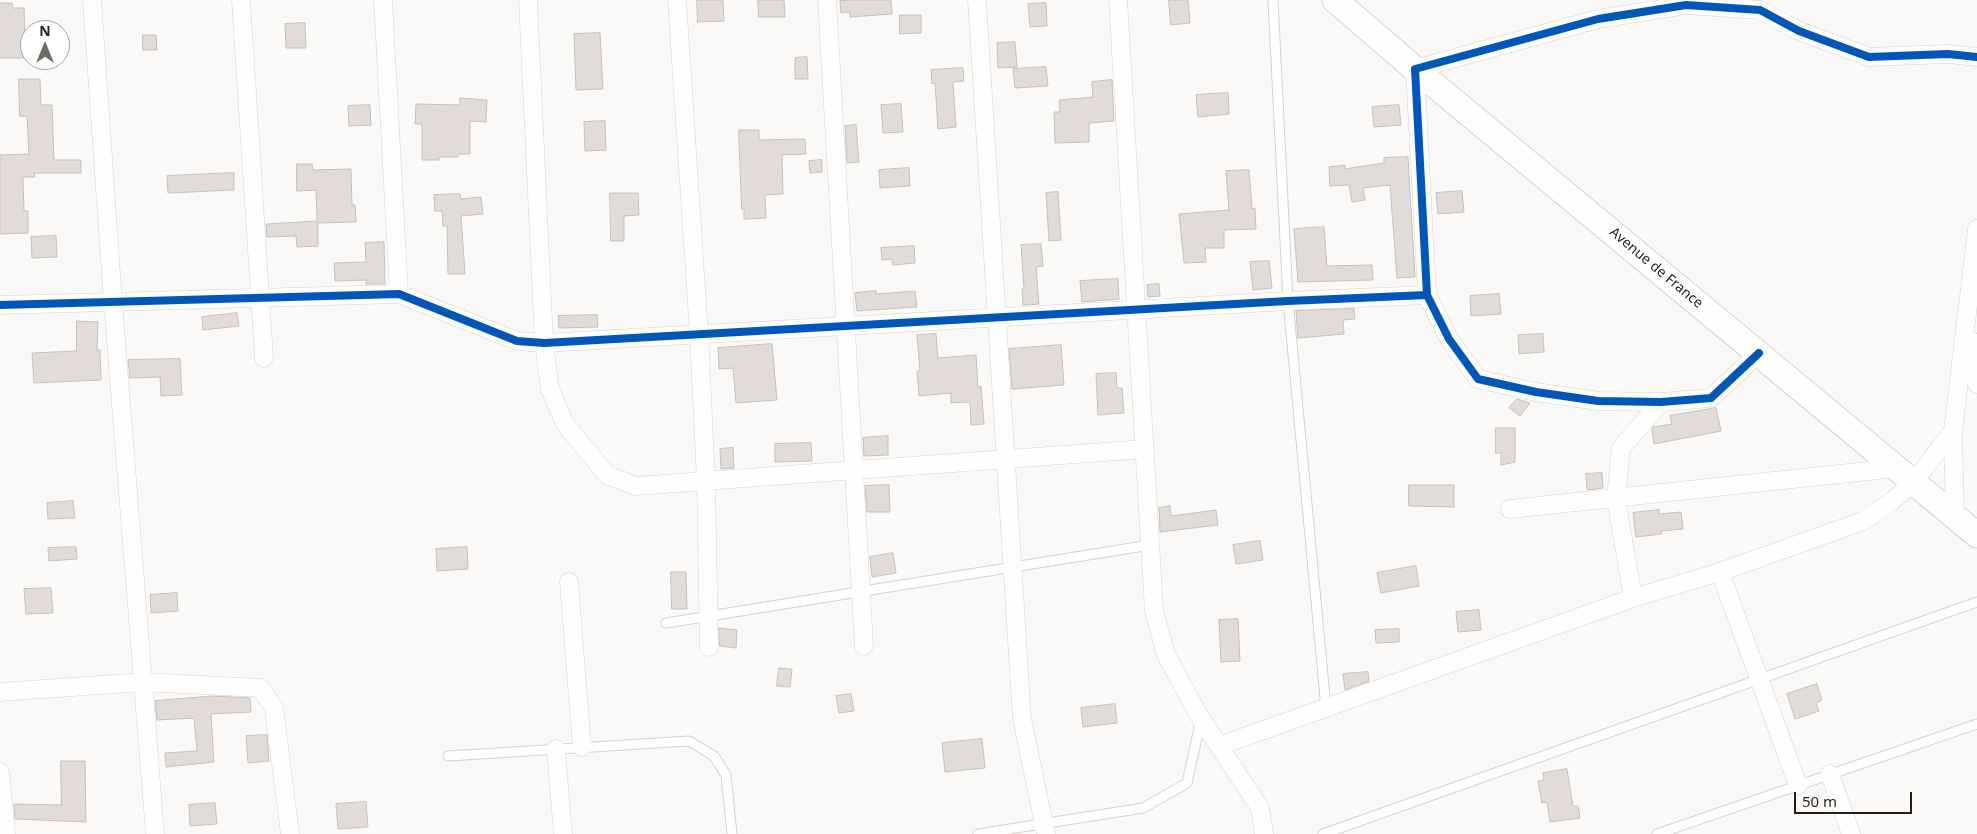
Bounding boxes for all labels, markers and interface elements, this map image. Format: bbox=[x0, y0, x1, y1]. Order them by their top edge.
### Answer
north arrow bbox=[20, 20, 70, 70]
text: N bbox=[39, 21, 51, 40]
street label: Avenue de France bbox=[1606, 224, 1706, 312]
scale bar bbox=[1797, 782, 1914, 814]
text: 50 m bbox=[1802, 791, 1837, 811]

